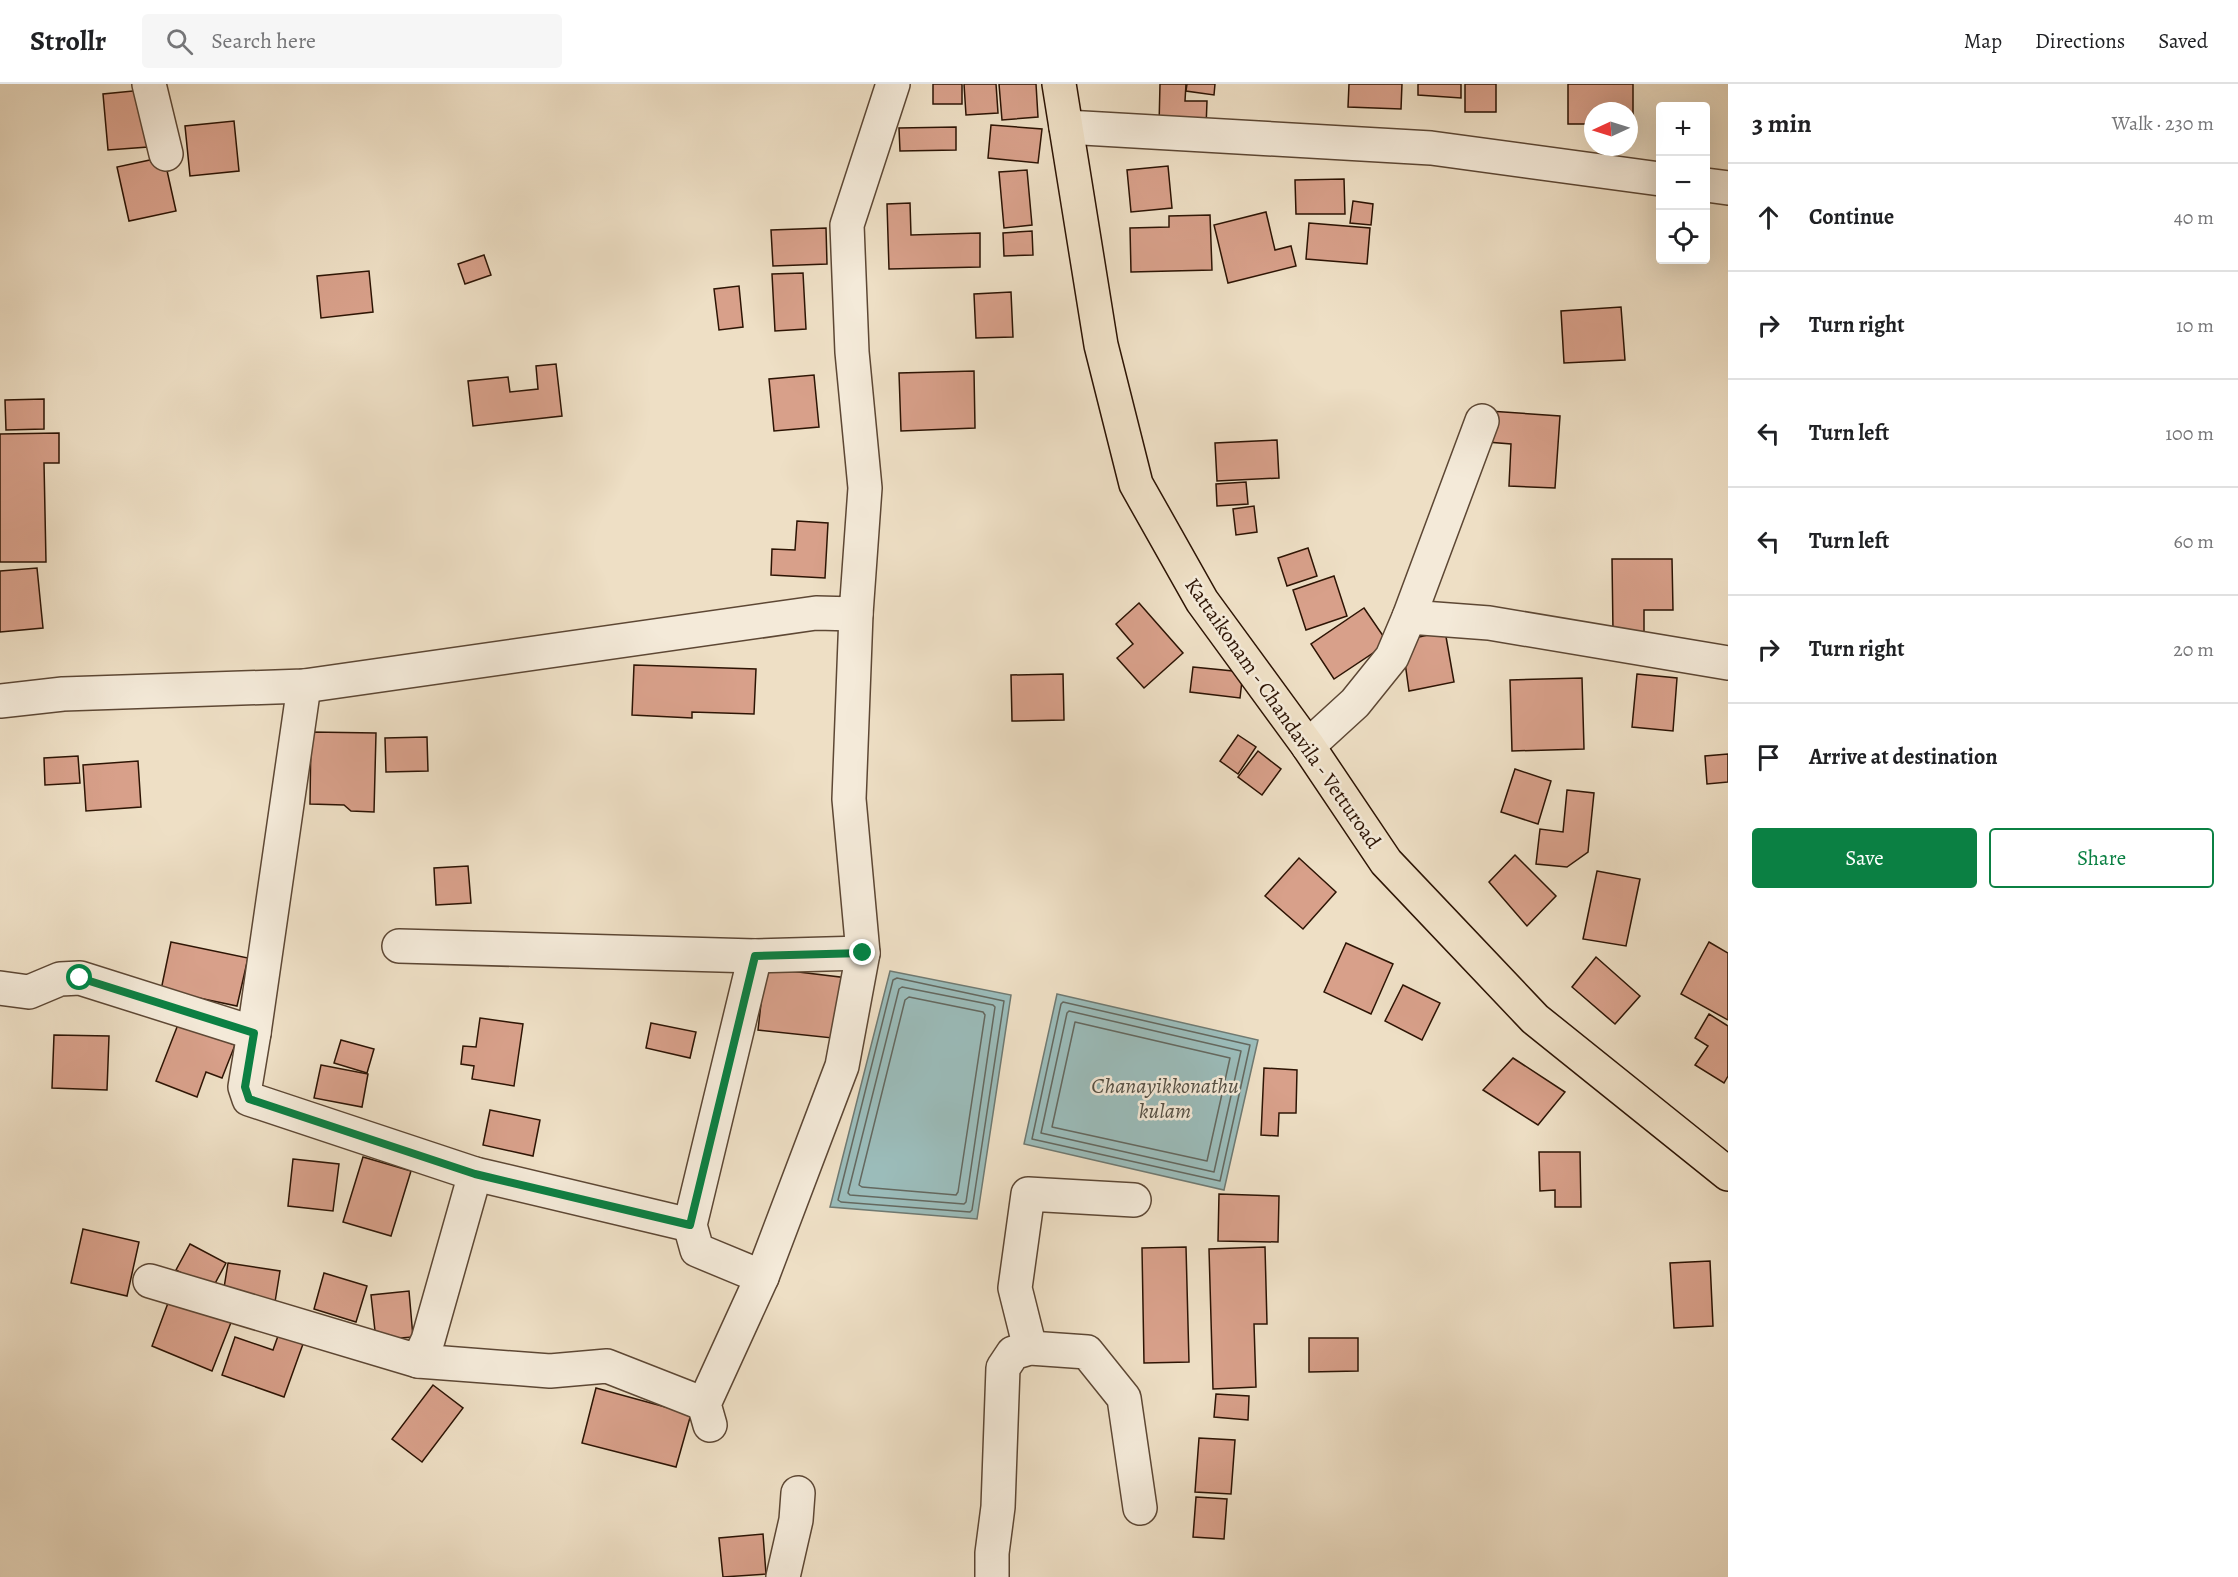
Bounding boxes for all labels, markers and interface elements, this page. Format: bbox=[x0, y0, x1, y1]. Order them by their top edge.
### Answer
search box bbox=[142, 14, 562, 68]
text: Strollr bbox=[30, 22, 106, 60]
icon: search bbox=[163, 25, 196, 58]
text: Search here bbox=[211, 26, 316, 56]
text: Map bbox=[1964, 27, 2002, 55]
text: Directions bbox=[2035, 27, 2125, 55]
text: Saved bbox=[2158, 27, 2208, 55]
north arrow bbox=[1584, 102, 1638, 156]
map controls bbox=[1656, 102, 1710, 264]
button: + bbox=[1656, 102, 1710, 156]
text: 3 min bbox=[1752, 106, 1812, 141]
text: Walk · 230 m bbox=[2112, 110, 2214, 137]
button: − bbox=[1656, 156, 1710, 210]
icon: ahead bbox=[1752, 201, 1785, 234]
text: Continue bbox=[1809, 202, 1894, 232]
text: 40 m bbox=[2174, 204, 2214, 231]
button: locate bbox=[1656, 210, 1710, 264]
icon: right bbox=[1752, 309, 1785, 342]
text: Turn right bbox=[1809, 310, 1905, 340]
text: 10 m bbox=[2176, 312, 2214, 339]
icon: left bbox=[1752, 417, 1785, 450]
text: Turn left bbox=[1809, 418, 1889, 448]
text: 100 m bbox=[2165, 420, 2214, 447]
icon: left bbox=[1752, 525, 1785, 558]
text: Turn left bbox=[1809, 526, 1889, 556]
text: 60 m bbox=[2174, 528, 2214, 555]
street label: Kattaikonam - Chandavila - Vetturoad bbox=[1179, 572, 1388, 854]
icon: right bbox=[1752, 633, 1785, 666]
text: Turn right bbox=[1809, 634, 1905, 664]
text: 20 m bbox=[2173, 636, 2214, 663]
icon: arrive bbox=[1752, 741, 1785, 774]
text: Arrive at destination bbox=[1809, 742, 1998, 772]
button: Save bbox=[1752, 828, 1977, 888]
button: Share bbox=[1989, 828, 2214, 888]
route end bbox=[849, 939, 875, 965]
route start bbox=[66, 964, 92, 990]
water label: Chanayikkonathu kulam bbox=[1091, 1071, 1239, 1126]

